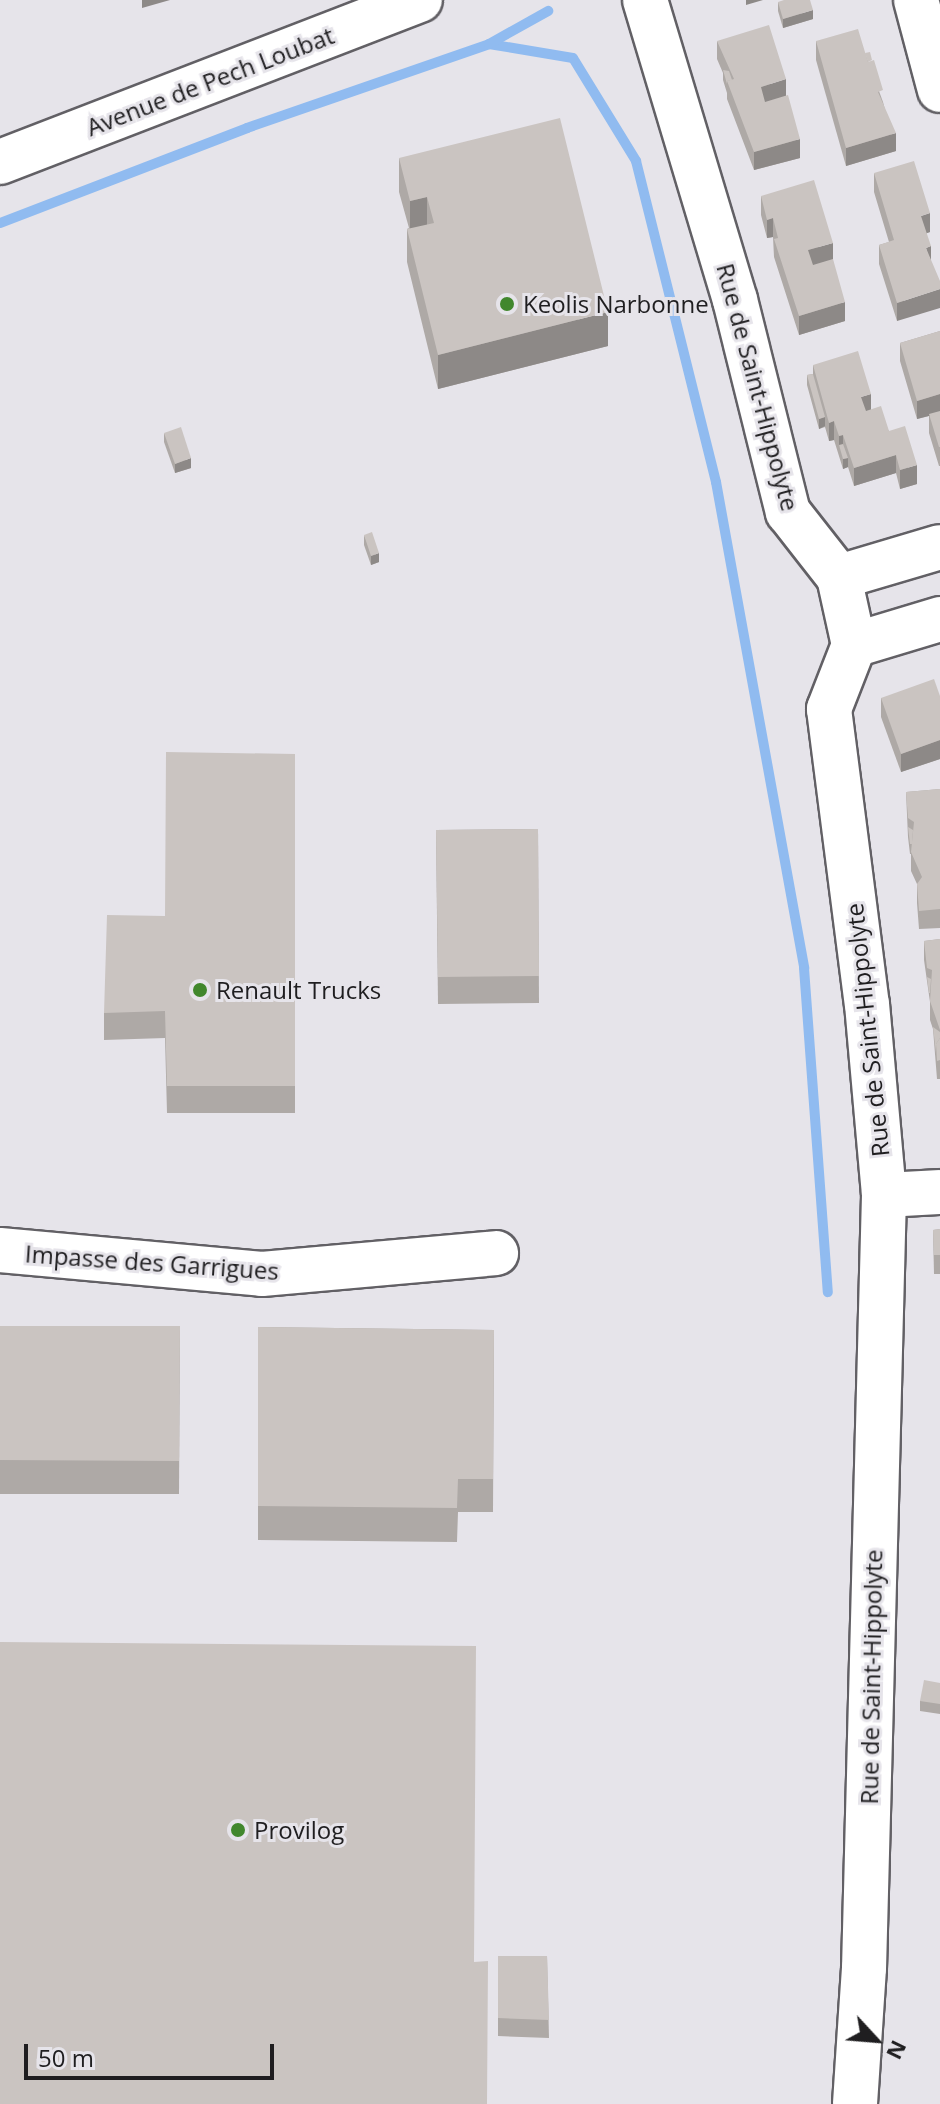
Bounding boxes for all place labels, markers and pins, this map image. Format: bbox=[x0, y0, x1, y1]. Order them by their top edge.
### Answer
place label: Keolis Narbonne bbox=[523, 290, 709, 318]
marker: Keolis Narbonne bbox=[498, 295, 516, 313]
place label: Renault Trucks bbox=[216, 976, 381, 1004]
marker: Renault Trucks bbox=[191, 981, 209, 999]
place label: Provilog bbox=[254, 1816, 344, 1844]
marker: Provilog bbox=[229, 1821, 247, 1839]

